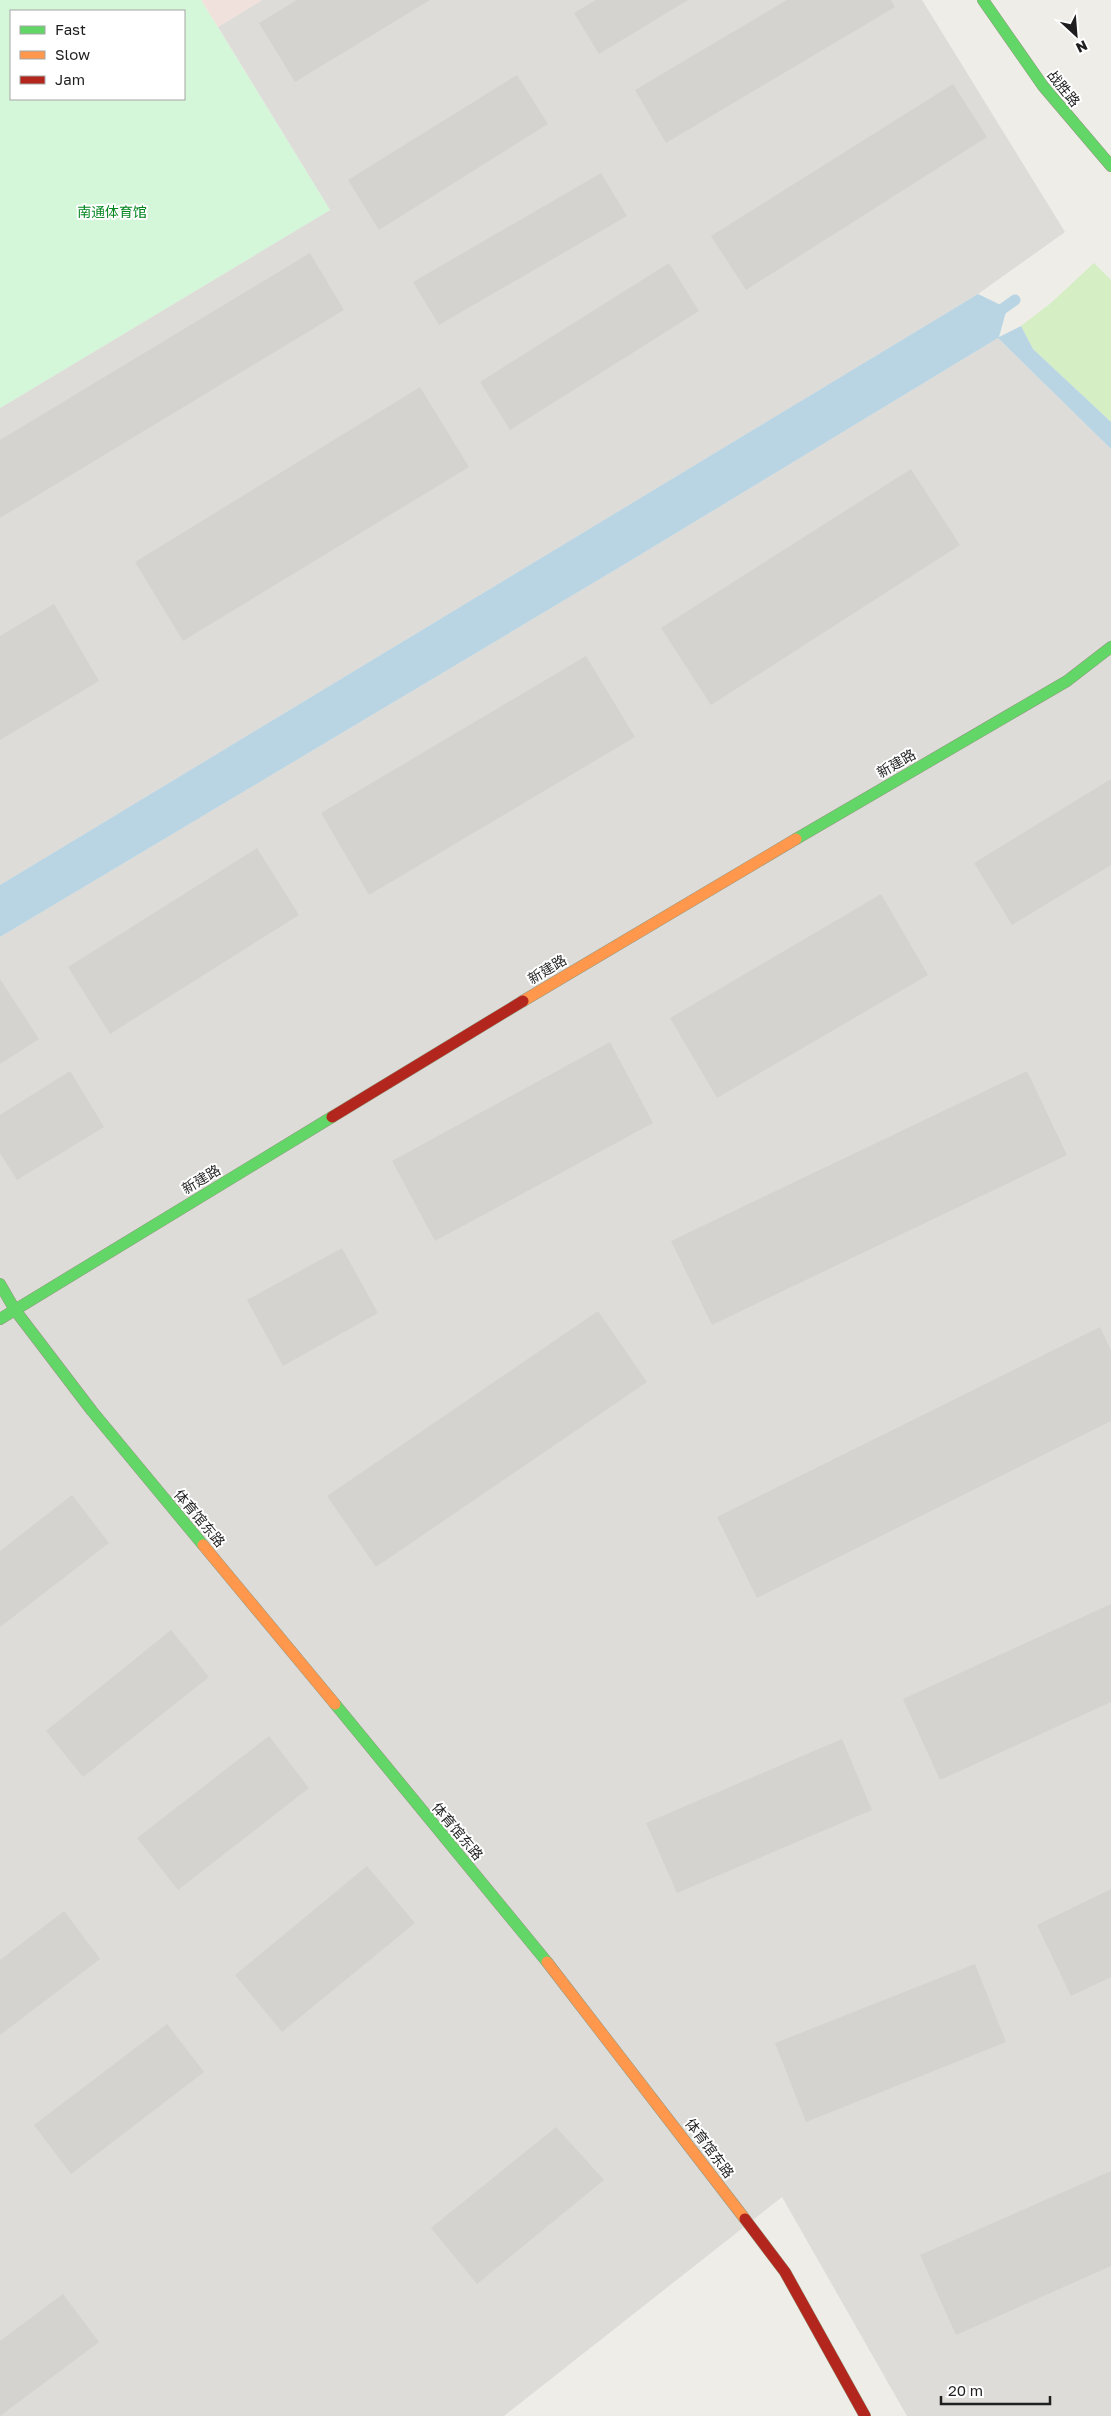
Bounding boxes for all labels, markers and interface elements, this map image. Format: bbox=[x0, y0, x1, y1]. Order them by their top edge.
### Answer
legend bbox=[10, 10, 185, 100]
north arrow bbox=[1051, 10, 1101, 60]
text: Fast bbox=[55, 20, 86, 38]
text: N bbox=[1073, 37, 1090, 57]
text: Slow bbox=[55, 45, 90, 63]
street label: 战胜路 bbox=[1044, 66, 1084, 110]
text: Jam bbox=[55, 70, 85, 88]
park label: 南通体育馆 bbox=[77, 203, 147, 220]
street label: 新建路 bbox=[874, 745, 918, 781]
street label: 新建路 bbox=[525, 951, 569, 987]
street label: 新建路 bbox=[179, 1161, 223, 1197]
street label: 体育馆东路 bbox=[171, 1486, 229, 1550]
street label: 体育馆东路 bbox=[429, 1799, 487, 1863]
street label: 体育馆东路 bbox=[682, 2115, 738, 2181]
scale bar bbox=[941, 2374, 1050, 2406]
text: 20 m bbox=[948, 2381, 983, 2399]

